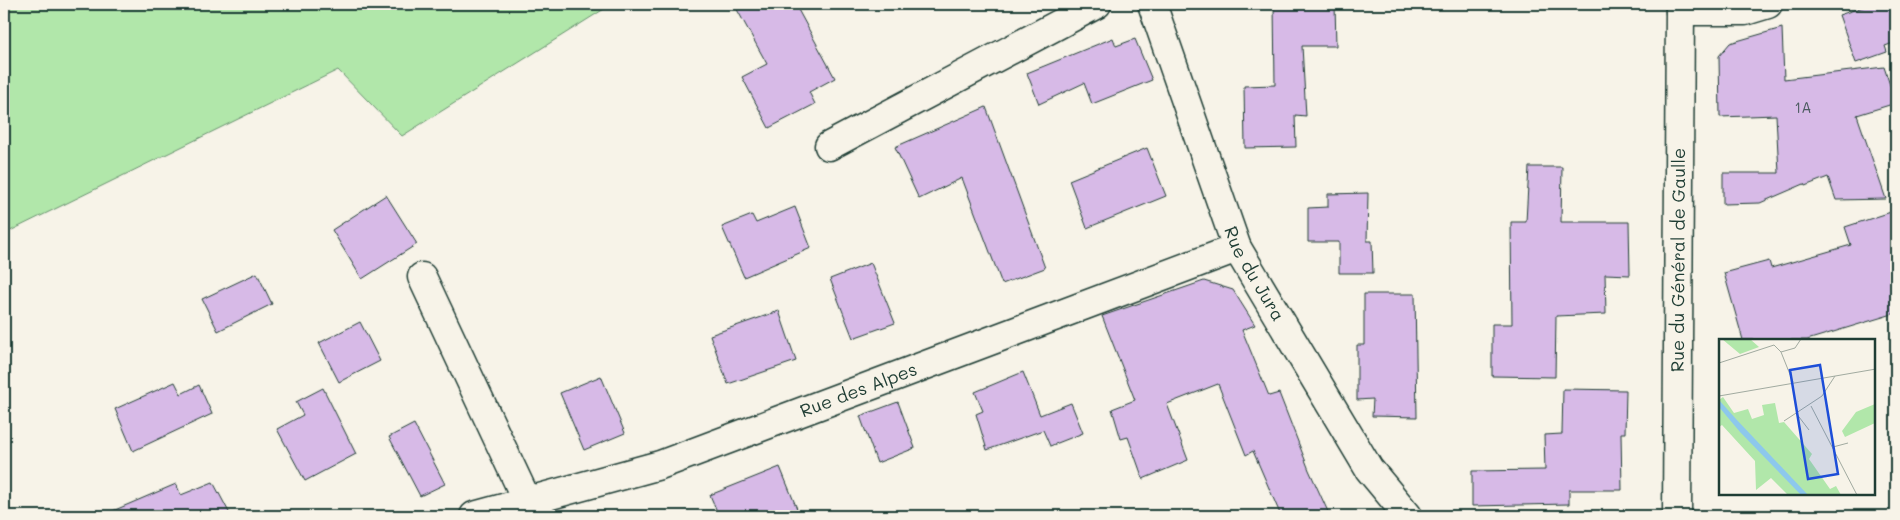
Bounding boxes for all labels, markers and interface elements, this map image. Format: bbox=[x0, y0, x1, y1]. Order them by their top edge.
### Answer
house number: 1A bbox=[1794, 97, 1812, 117]
street label: Rue du Général de Gaulle bbox=[1665, 148, 1690, 372]
street label: Rue du Jura bbox=[1219, 223, 1291, 325]
inset map bbox=[1719, 339, 1875, 495]
street label: Rue des Alpes bbox=[796, 356, 920, 422]

